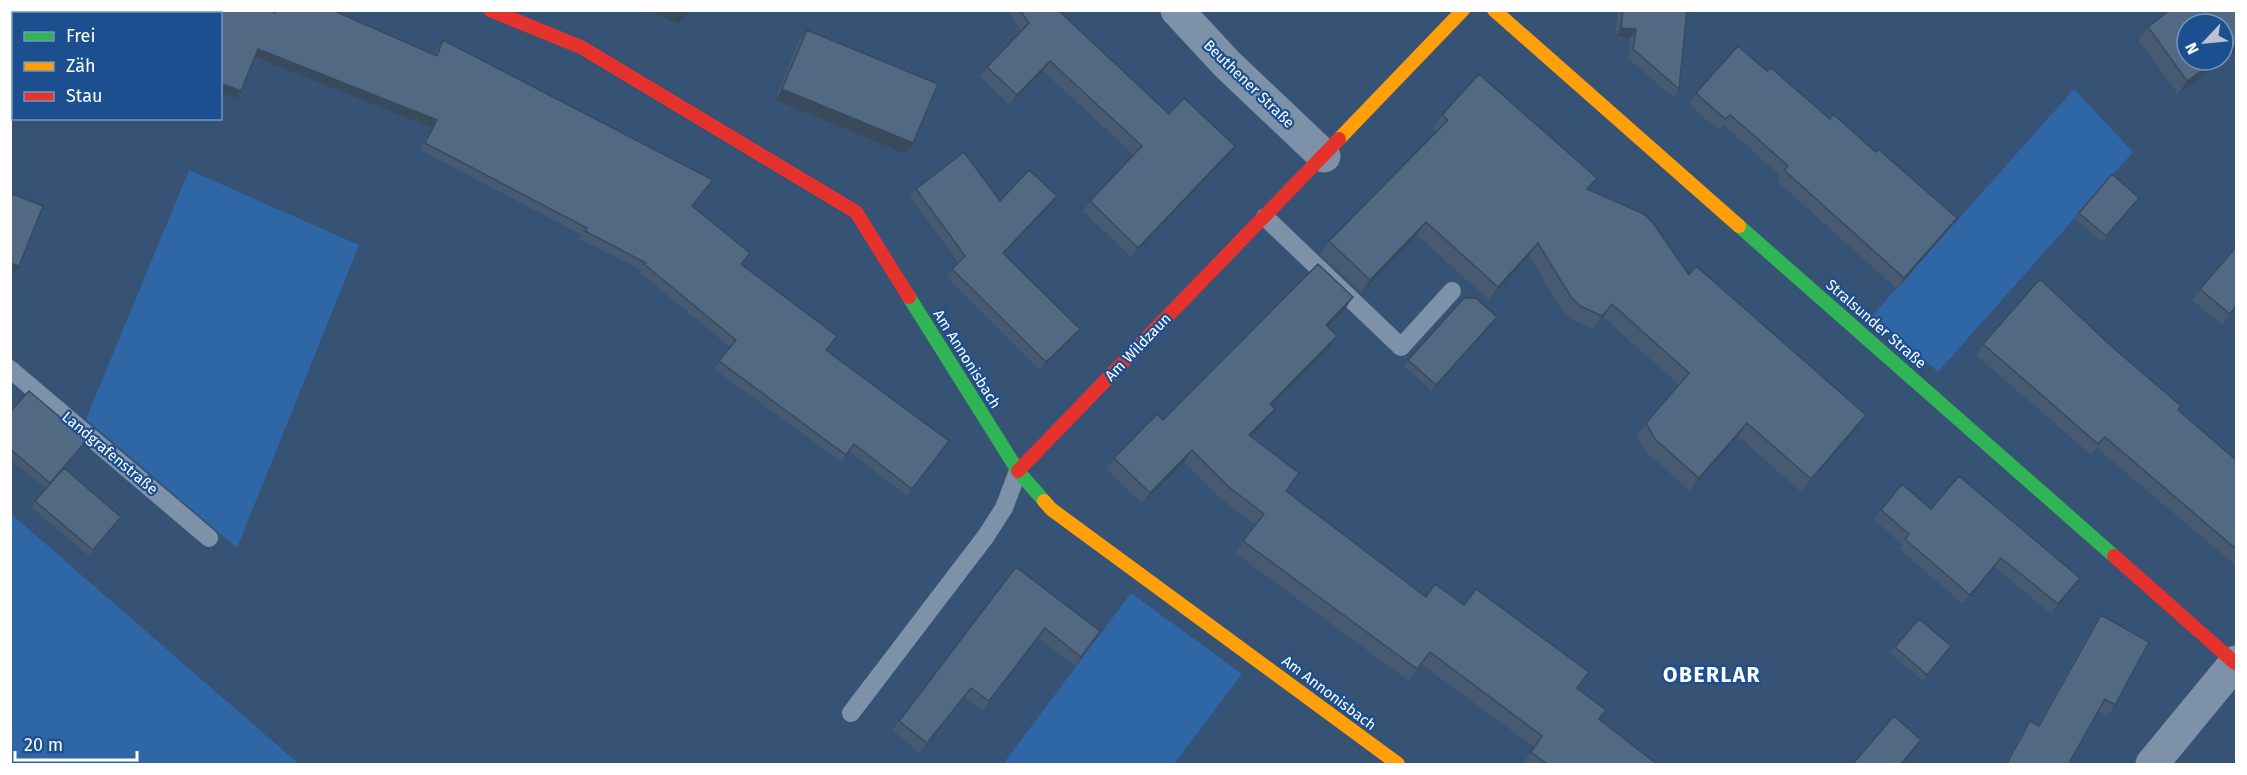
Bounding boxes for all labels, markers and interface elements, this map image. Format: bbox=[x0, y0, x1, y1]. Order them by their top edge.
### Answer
legend bbox=[12, 12, 222, 120]
north arrow bbox=[2175, 12, 2235, 72]
text: Frei bbox=[66, 25, 96, 47]
street label: Beuthener Straße bbox=[1200, 36, 1298, 132]
text: N bbox=[2181, 39, 2203, 57]
text: Zäh bbox=[66, 55, 95, 77]
text: Stau bbox=[66, 85, 102, 107]
street label: Stralsunder Straße bbox=[1822, 276, 1930, 372]
street label: Am Annonisbach bbox=[929, 306, 1005, 412]
street label: Am Wildzaun bbox=[1101, 309, 1175, 385]
street label: Landgrafenstraße bbox=[59, 408, 161, 498]
street label: Am Annonisbach bbox=[1278, 652, 1380, 734]
district label: OBERLAR bbox=[1663, 662, 1761, 688]
scale bar bbox=[15, 724, 136, 762]
text: 20 m bbox=[24, 734, 63, 756]

